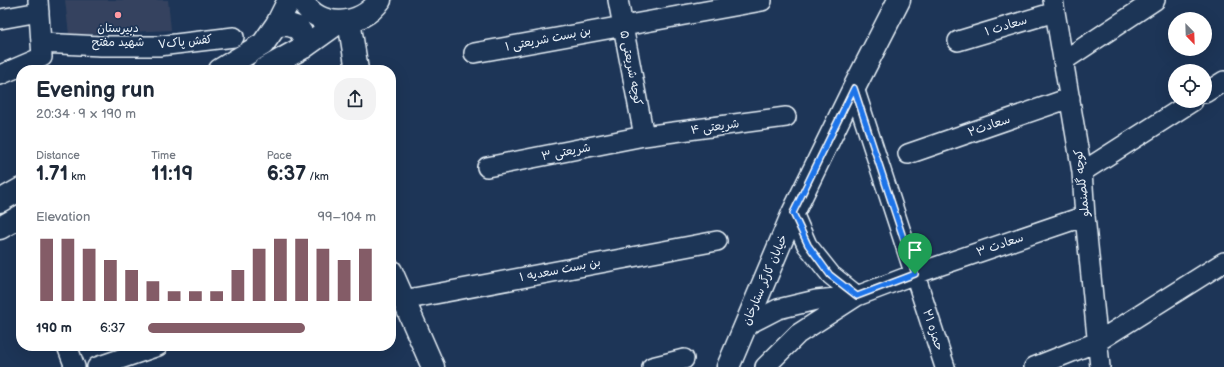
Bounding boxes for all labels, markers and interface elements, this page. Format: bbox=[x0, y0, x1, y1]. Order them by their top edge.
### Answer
marker: دبیرستان شهید مفتح bbox=[113, 10, 123, 20]
street label: سعادت ۱ bbox=[983, 12, 1029, 40]
north arrow bbox=[1168, 12, 1212, 56]
map controls bbox=[1168, 12, 1212, 108]
place label: دبیرستان شهید مفتح bbox=[92, 21, 144, 51]
street label: بن بست شریعتی ۱ bbox=[504, 23, 592, 55]
street label: ۵ کوچه شریعتی bbox=[616, 29, 646, 107]
street label: کفش پاک۷ bbox=[157, 32, 213, 52]
button: locate bbox=[1168, 64, 1212, 108]
text: Evening run bbox=[36, 77, 155, 104]
button: share bbox=[334, 78, 376, 120]
text: 20:34 · 9 × 190 m bbox=[36, 106, 136, 122]
street label: سعادت۲ bbox=[966, 112, 1012, 140]
street label: شریعتی ۴ bbox=[690, 116, 740, 138]
street label: شریعتی ۳ bbox=[540, 140, 592, 164]
text: Distance bbox=[36, 149, 80, 162]
text: Time bbox=[151, 149, 176, 162]
text: Pace bbox=[267, 149, 292, 162]
street label: کوچه گلصنملو bbox=[1071, 149, 1093, 218]
text: 1.71 bbox=[36, 162, 68, 186]
text: 11:19 bbox=[151, 162, 193, 186]
text: 6:37 bbox=[267, 162, 306, 186]
text: km bbox=[68, 170, 86, 183]
text: /km bbox=[306, 170, 329, 183]
text: Elevation bbox=[36, 209, 90, 225]
text: 99–104 m bbox=[318, 209, 376, 225]
street label: سعادت ۳ bbox=[974, 230, 1026, 260]
street label: خیابان کارگر ستارخان bbox=[739, 232, 791, 328]
pin bbox=[898, 233, 932, 274]
icon: arrive bbox=[904, 239, 926, 261]
street label: بن بست سعدیه ۱ bbox=[518, 255, 602, 285]
street label: حمزه ۲۱ bbox=[919, 307, 947, 353]
text: 190 m bbox=[36, 320, 72, 336]
text: 6:37 bbox=[100, 320, 125, 336]

